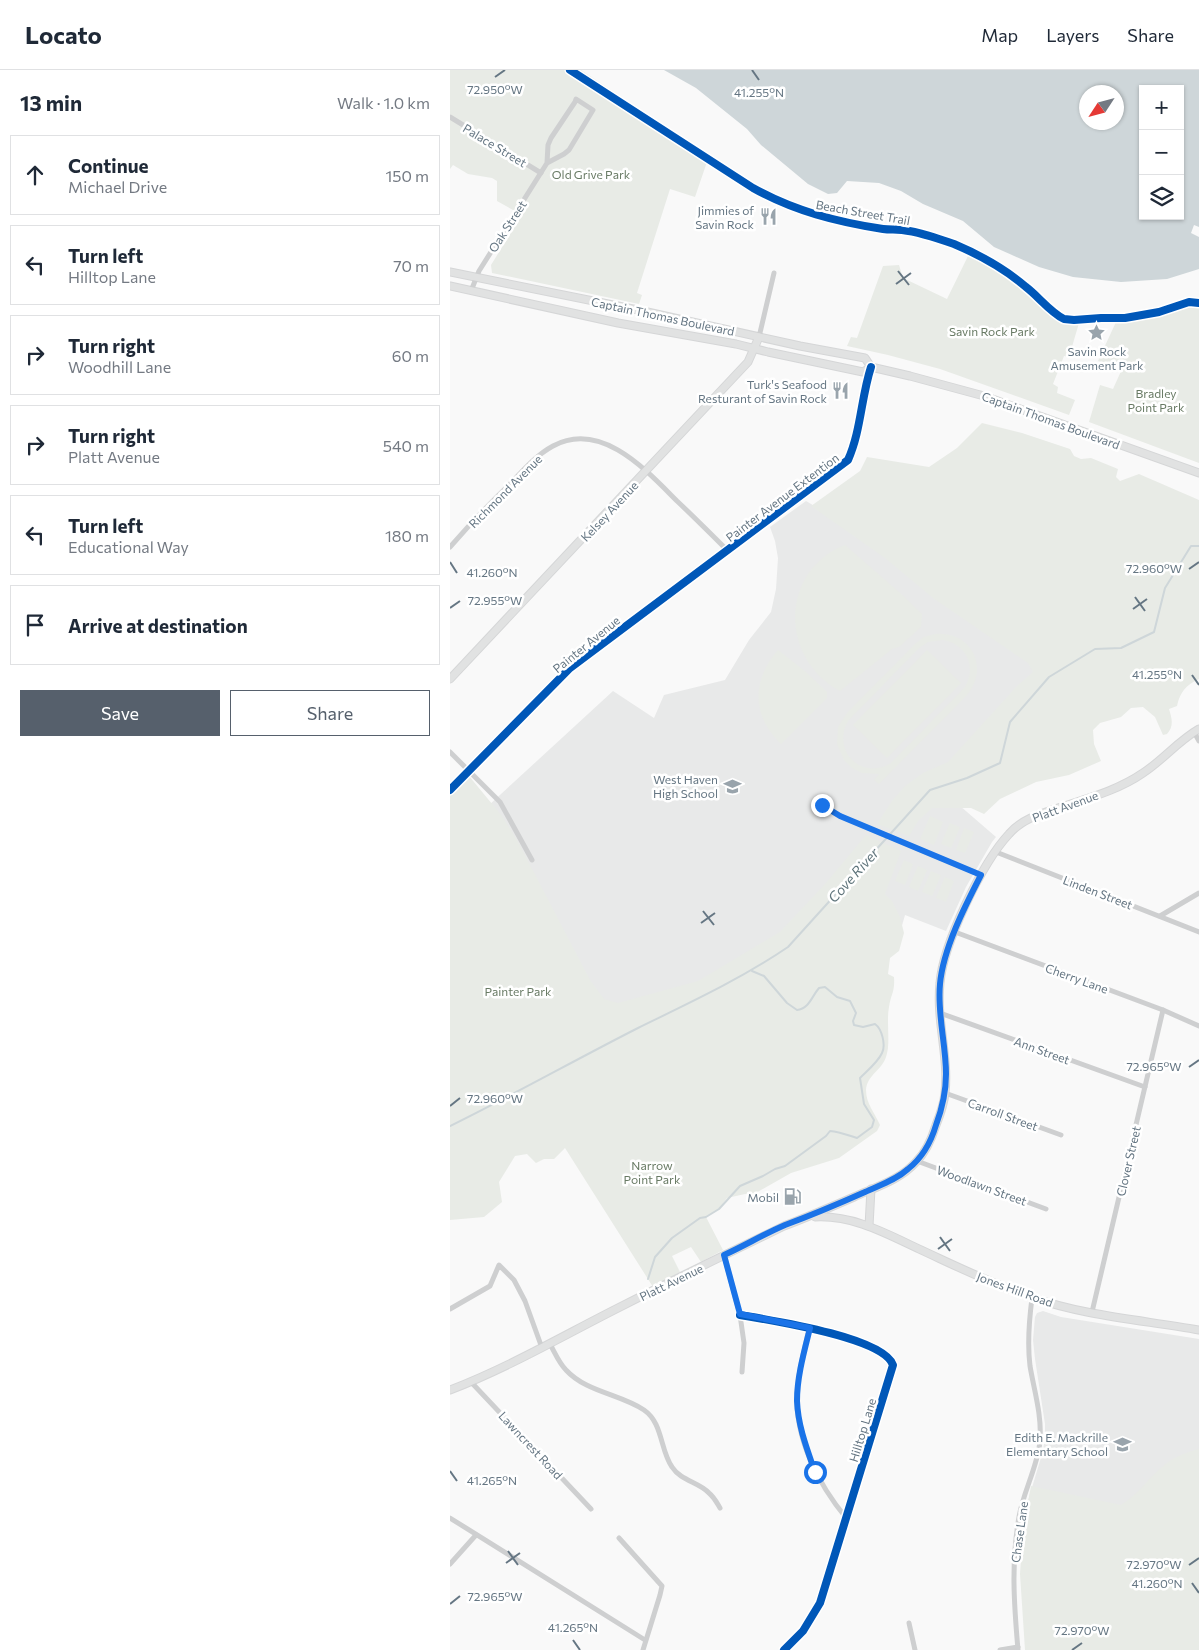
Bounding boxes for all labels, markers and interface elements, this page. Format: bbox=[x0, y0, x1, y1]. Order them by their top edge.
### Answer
text: Locato bbox=[25, 20, 102, 49]
text: Map bbox=[981, 24, 1018, 46]
text: Layers bbox=[1046, 24, 1099, 46]
text: Share bbox=[1127, 24, 1174, 46]
text: 72.950°W bbox=[467, 82, 523, 96]
text: 41.255°N bbox=[734, 85, 784, 99]
north arrow bbox=[1079, 85, 1124, 130]
map controls bbox=[1139, 85, 1184, 220]
button: + bbox=[1139, 85, 1184, 130]
text: 13 min bbox=[20, 90, 82, 115]
text: Walk · 1.0 km bbox=[337, 93, 430, 112]
street label: Palace Street bbox=[461, 121, 529, 169]
button: − bbox=[1139, 130, 1184, 175]
text: Continue bbox=[68, 154, 148, 177]
icon: ahead bbox=[21, 161, 49, 189]
text: 150 m bbox=[386, 166, 429, 185]
park label: Old Grive Park bbox=[552, 167, 631, 181]
button: layers bbox=[1139, 175, 1184, 220]
text: Michael Drive bbox=[68, 177, 167, 196]
street label: Oak Street bbox=[485, 197, 529, 254]
street label: Beach Street Trail bbox=[815, 197, 911, 227]
place label: Jimmies of Savin Rock bbox=[695, 203, 754, 231]
restaurant icon: Jimmies of Savin Rock bbox=[758, 207, 778, 227]
text: Turn left bbox=[68, 244, 143, 267]
icon: left bbox=[21, 251, 49, 279]
text: 70 m bbox=[393, 256, 429, 275]
text: Hilltop Lane bbox=[68, 267, 156, 286]
street label: Captain Thomas Boulevard bbox=[590, 294, 736, 338]
place icon: Savin Rock Amusement Park bbox=[1087, 322, 1107, 342]
park label: Savin Rock Park bbox=[949, 324, 1036, 338]
text: Turn right bbox=[68, 334, 155, 357]
icon: right bbox=[21, 341, 49, 369]
place label: Savin Rock Amusement Park bbox=[1050, 344, 1144, 372]
text: 60 m bbox=[392, 346, 429, 365]
text: Woodhill Lane bbox=[68, 357, 171, 376]
place label: Turk's Seafood Resturant of Savin Rock bbox=[698, 377, 827, 405]
restaurant icon: Turk's Seafood Resturant of Savin Rock bbox=[831, 381, 851, 401]
park label: Bradley Point Park bbox=[1128, 386, 1185, 414]
street label: Captain Thomas Boulevard bbox=[980, 388, 1122, 452]
text: Turn right bbox=[68, 424, 155, 447]
icon: right bbox=[21, 431, 49, 459]
text: 540 m bbox=[383, 436, 429, 455]
text: Platt Avenue bbox=[68, 447, 160, 466]
street label: Painter Avenue Extention bbox=[723, 450, 841, 544]
street label: Richmond Avenue bbox=[466, 452, 544, 530]
street label: Kelsey Avenue bbox=[578, 478, 640, 544]
text: Turn left bbox=[68, 514, 143, 537]
icon: left bbox=[21, 521, 49, 549]
text: 180 m bbox=[385, 526, 429, 545]
text: Educational Way bbox=[68, 537, 189, 556]
text: 72.960°W bbox=[1126, 561, 1182, 575]
text: 41.260°N bbox=[466, 565, 518, 579]
text: 72.955°W bbox=[468, 593, 522, 607]
icon: arrive bbox=[21, 611, 49, 639]
street label: Painter Avenue bbox=[550, 613, 622, 675]
text: Arrive at destination bbox=[68, 614, 248, 637]
text: 41.255°N bbox=[1132, 667, 1182, 681]
button: Save bbox=[20, 690, 220, 736]
button: Share bbox=[230, 690, 430, 736]
place label: West Haven High School bbox=[653, 772, 718, 800]
school or university icon: West Haven High School bbox=[722, 776, 742, 796]
street label: Platt Avenue bbox=[1030, 788, 1100, 824]
route end bbox=[811, 794, 834, 817]
water label: Cove River bbox=[824, 844, 882, 906]
street label: Linden Street bbox=[1061, 872, 1135, 912]
street label: Cherry Lane bbox=[1044, 960, 1110, 996]
park label: Painter Park bbox=[484, 984, 552, 998]
street label: Ann Street bbox=[1012, 1033, 1072, 1067]
text: 72.965°W bbox=[1127, 1059, 1181, 1073]
text: 72.960°W bbox=[467, 1091, 523, 1105]
street label: Carroll Street bbox=[966, 1095, 1040, 1133]
street label: Clover Street bbox=[1113, 1125, 1143, 1197]
park label: Narrow Point Park bbox=[624, 1158, 681, 1186]
street label: Woodlawn Street bbox=[935, 1162, 1029, 1208]
fuel station icon: Mobil bbox=[783, 1187, 803, 1207]
place label: Mobil bbox=[747, 1190, 779, 1204]
street label: Platt Avenue bbox=[637, 1261, 705, 1303]
street label: Jones Hill Road bbox=[975, 1269, 1055, 1310]
street label: Hilltop Lane bbox=[846, 1396, 878, 1464]
street label: Lawncrest Road bbox=[496, 1408, 566, 1482]
place label: Edith E. Mackrille Elementary School bbox=[1006, 1430, 1108, 1458]
school or university icon: Edith E. Mackrille Elementary School bbox=[1112, 1434, 1132, 1454]
route start bbox=[804, 1461, 827, 1484]
text: 41.265°N bbox=[467, 1473, 517, 1487]
street label: Chase Lane bbox=[1008, 1500, 1030, 1564]
text: 72.970°W bbox=[1127, 1557, 1181, 1571]
text: 41.260°N bbox=[1131, 1576, 1183, 1590]
text: 72.965°W bbox=[468, 1589, 522, 1603]
text: 41.265°N bbox=[548, 1620, 598, 1634]
text: 72.970°W bbox=[1055, 1623, 1109, 1637]

